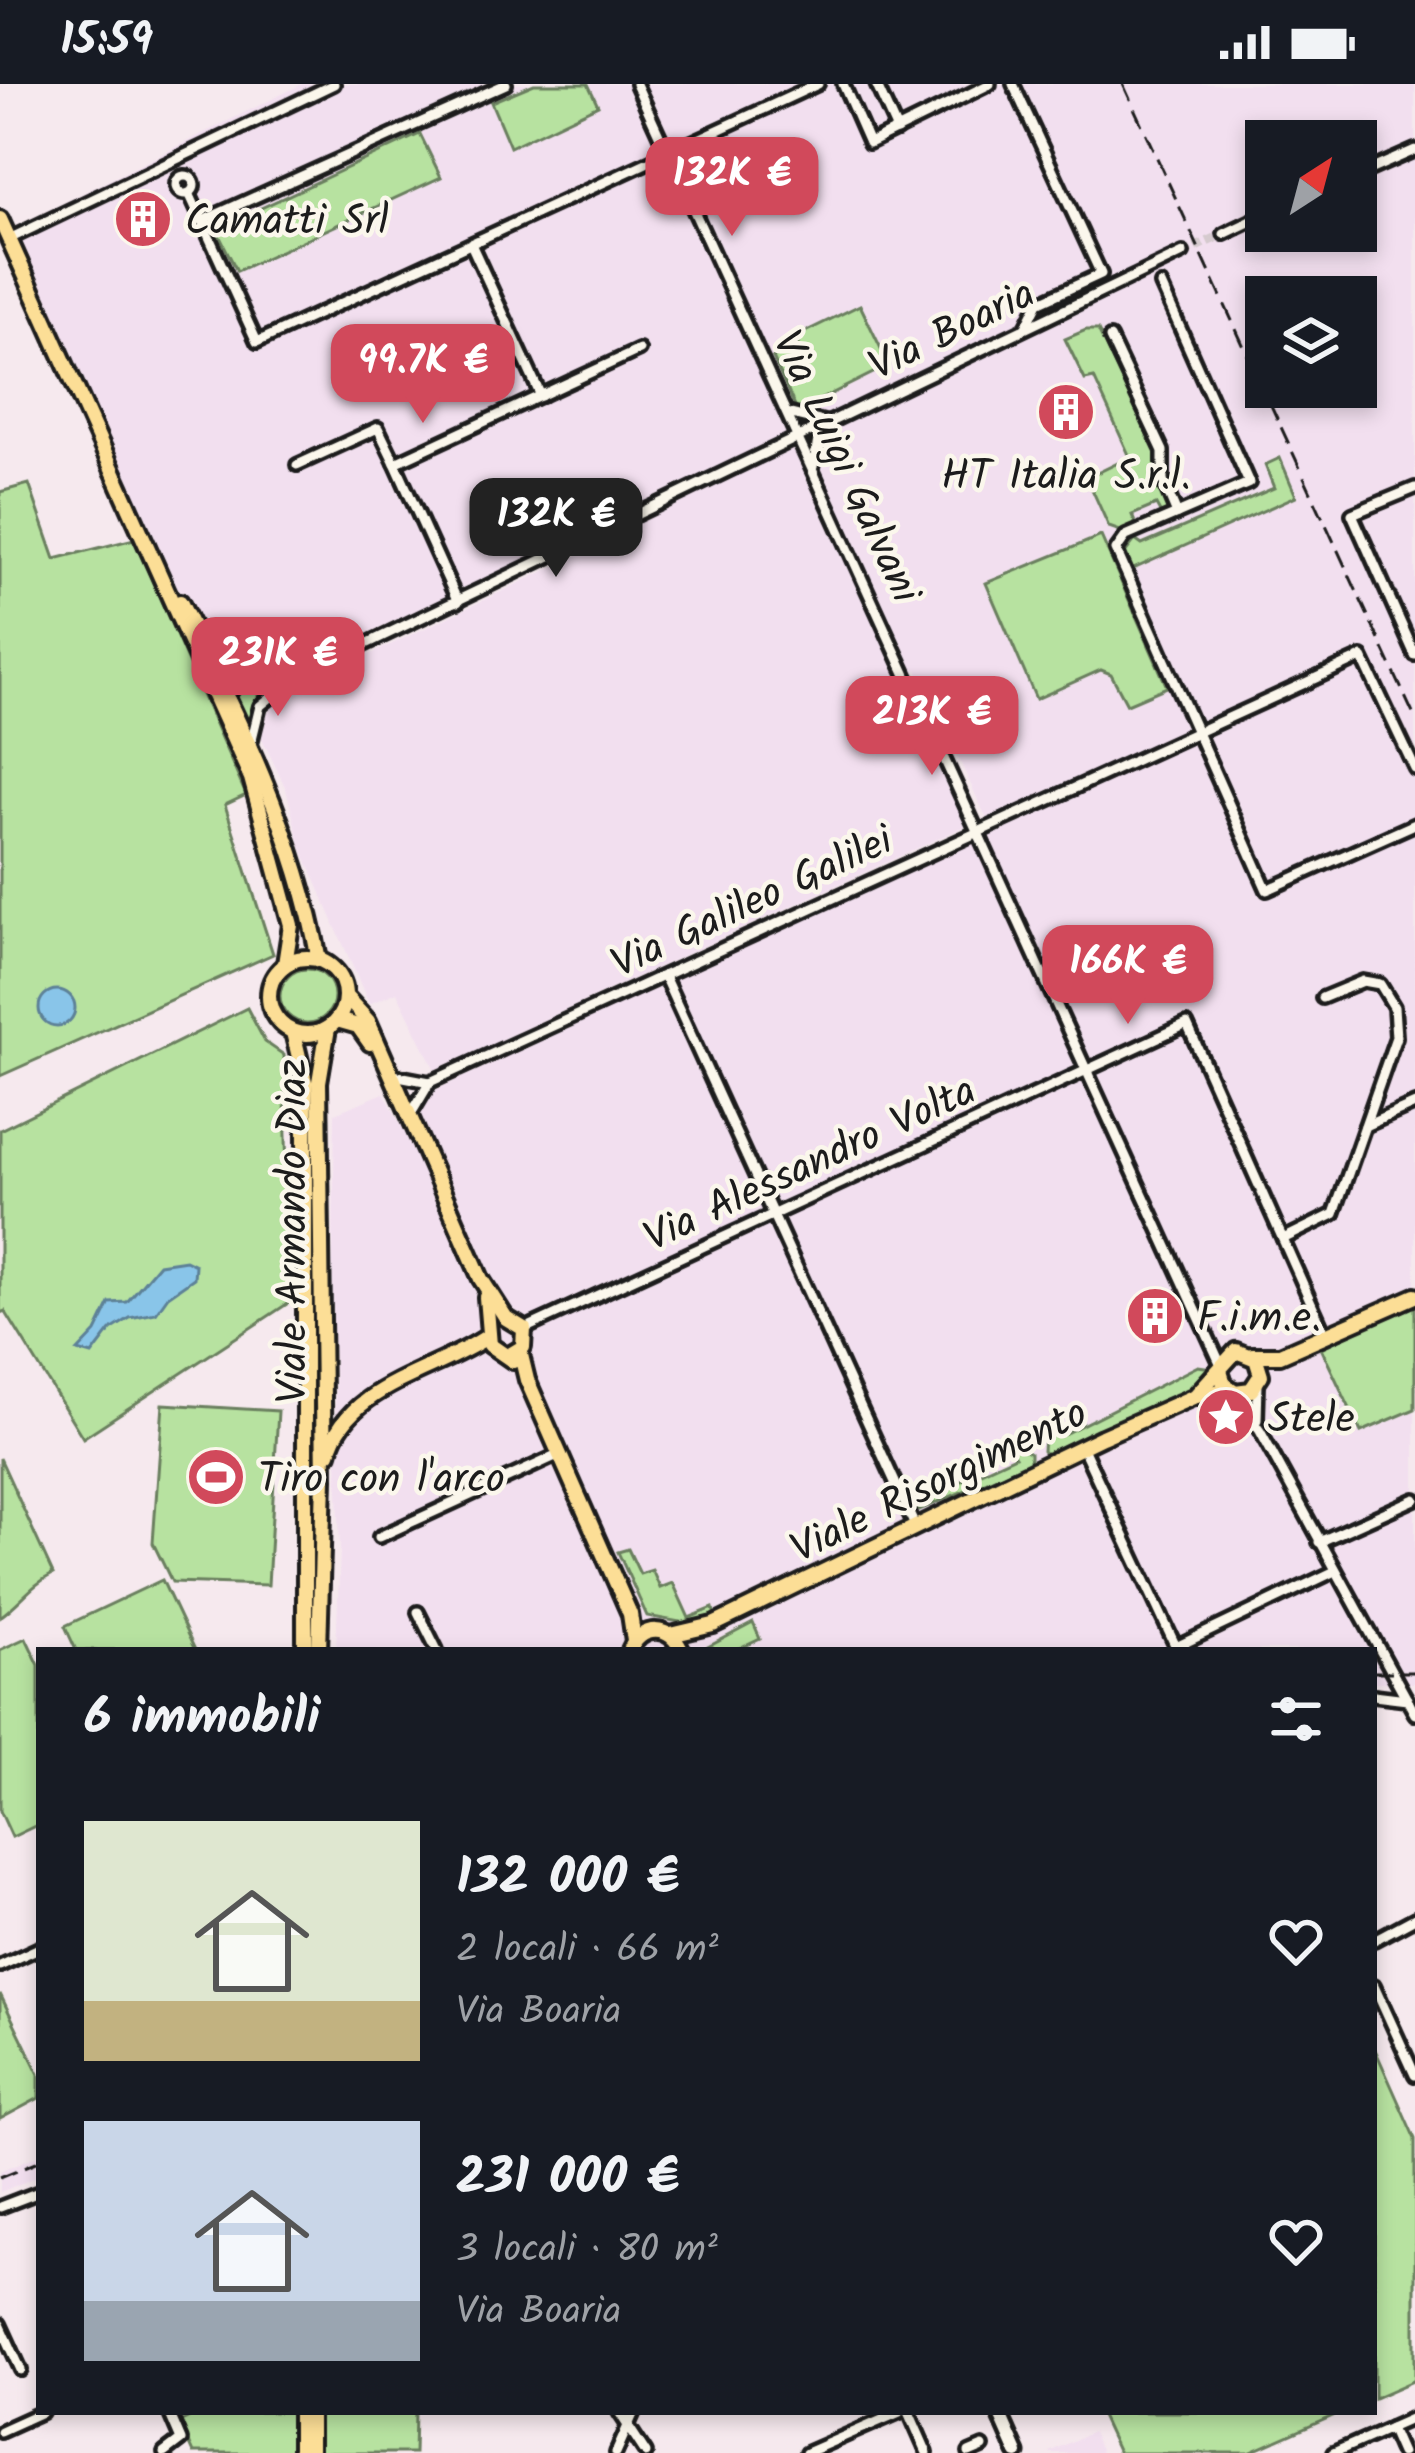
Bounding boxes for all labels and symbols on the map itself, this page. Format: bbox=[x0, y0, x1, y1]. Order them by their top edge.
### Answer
north arrow bbox=[1245, 120, 1377, 252]
pin: 132K € bbox=[634, 137, 830, 239]
building icon: Camatti Srl bbox=[112, 188, 174, 250]
place label: Camatti Srl bbox=[185, 189, 389, 256]
street label: Via Boaria bbox=[858, 262, 1047, 400]
street label: Via Luigi Galvani bbox=[752, 320, 938, 617]
pin: 99.7K € bbox=[312, 324, 534, 426]
building icon: HT Italia S.r.l. bbox=[1035, 381, 1097, 443]
place label: HT Italia S.r.l. bbox=[941, 444, 1191, 511]
pin: 132K € bbox=[458, 478, 654, 580]
pin: 231K € bbox=[180, 617, 376, 719]
pin: 213K € bbox=[834, 676, 1030, 778]
street label: Via Galileo Galilei bbox=[600, 808, 906, 998]
pin: 166K € bbox=[1030, 925, 1226, 1027]
street label: Viale Armando Diaz bbox=[261, 1058, 328, 1404]
street label: Via Alessandro Volta bbox=[633, 1059, 988, 1272]
building icon: F.i.m.e. bbox=[1124, 1285, 1186, 1347]
place label: F.i.m.e. bbox=[1197, 1286, 1321, 1353]
street label: Viale Risorgimento bbox=[780, 1381, 1100, 1583]
place icon: Stele bbox=[1195, 1386, 1257, 1448]
place label: Stele bbox=[1268, 1387, 1355, 1454]
sports icon: Tiro con l'arco bbox=[185, 1446, 247, 1508]
place label: Tiro con l'arco bbox=[258, 1447, 505, 1514]

